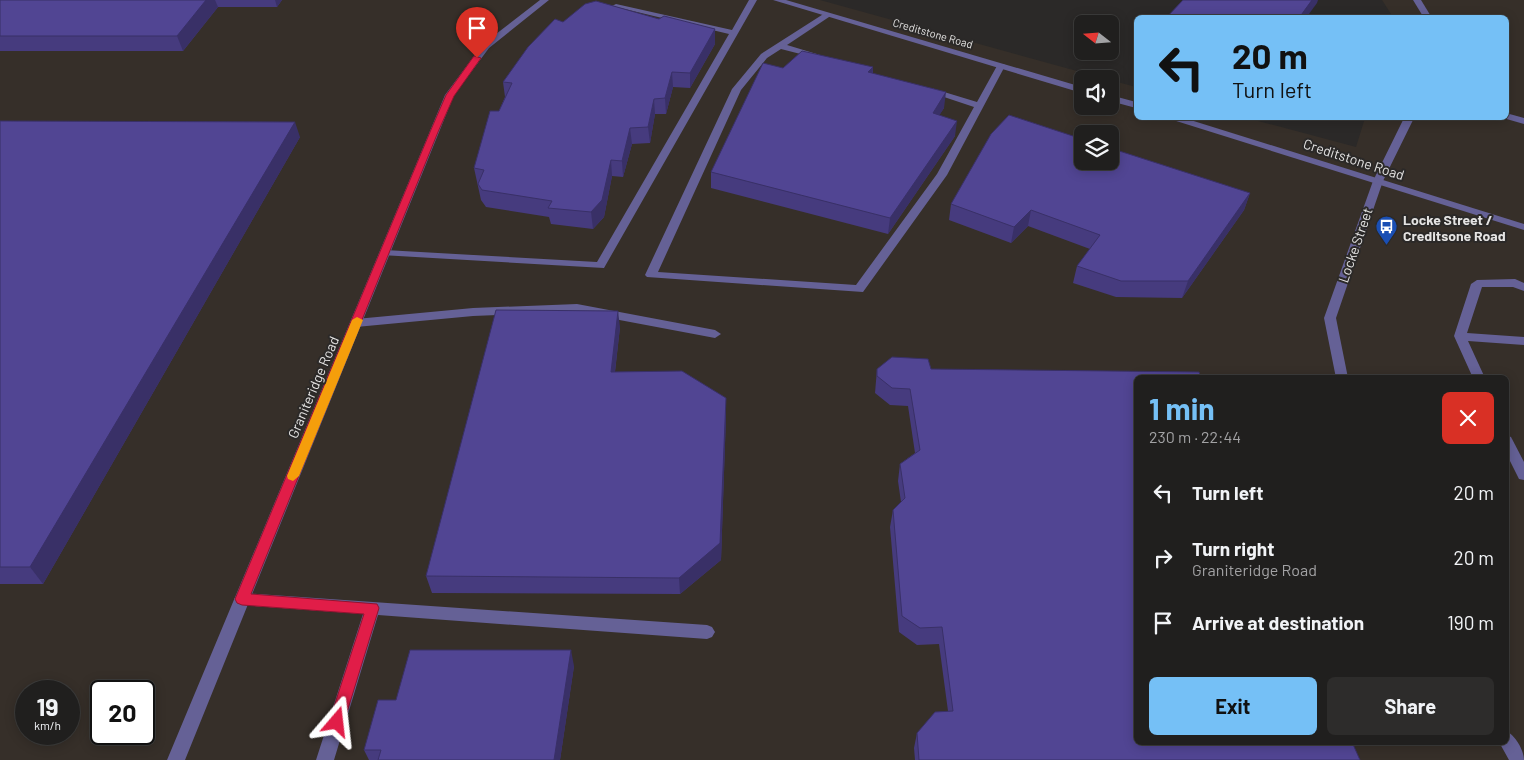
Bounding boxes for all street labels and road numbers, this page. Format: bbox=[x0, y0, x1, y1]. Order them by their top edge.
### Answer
street label: Creditstone Road bbox=[891, 15, 975, 51]
street label: Creditstone Road bbox=[1301, 135, 1407, 183]
street label: Locke Street bbox=[1334, 205, 1376, 285]
street label: Graniteridge Road bbox=[284, 333, 342, 441]

